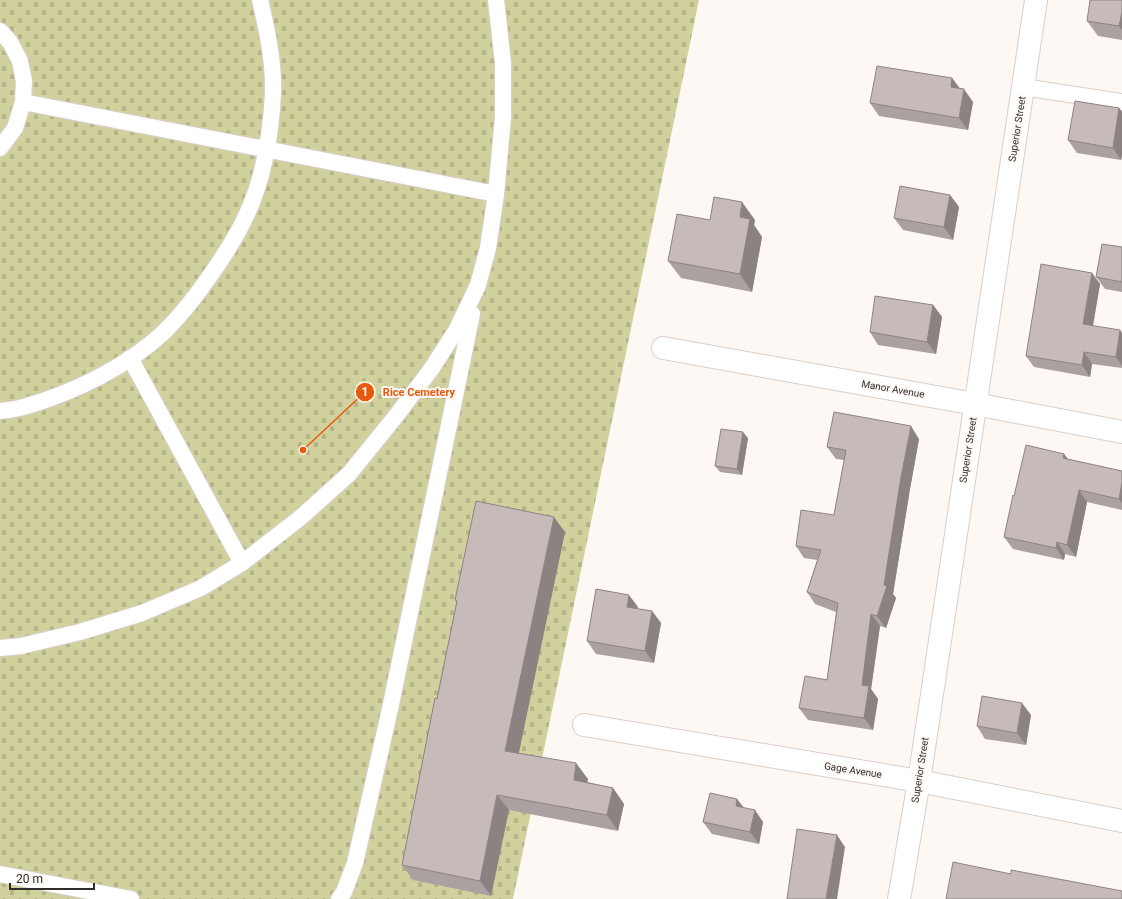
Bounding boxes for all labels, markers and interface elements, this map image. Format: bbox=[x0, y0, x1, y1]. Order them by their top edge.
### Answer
street label: Superior Street bbox=[1006, 95, 1028, 163]
street label: Manor Avenue bbox=[861, 378, 925, 400]
callout: Rice Cemetery bbox=[355, 380, 463, 403]
text: 1 bbox=[362, 385, 368, 399]
text: Rice Cemetery bbox=[383, 386, 456, 399]
street label: Superior Street bbox=[957, 416, 979, 484]
street label: Superior Street bbox=[909, 736, 931, 804]
street label: Gage Avenue bbox=[823, 760, 883, 780]
scale bar bbox=[10, 865, 94, 891]
text: 20 m bbox=[16, 872, 43, 886]

